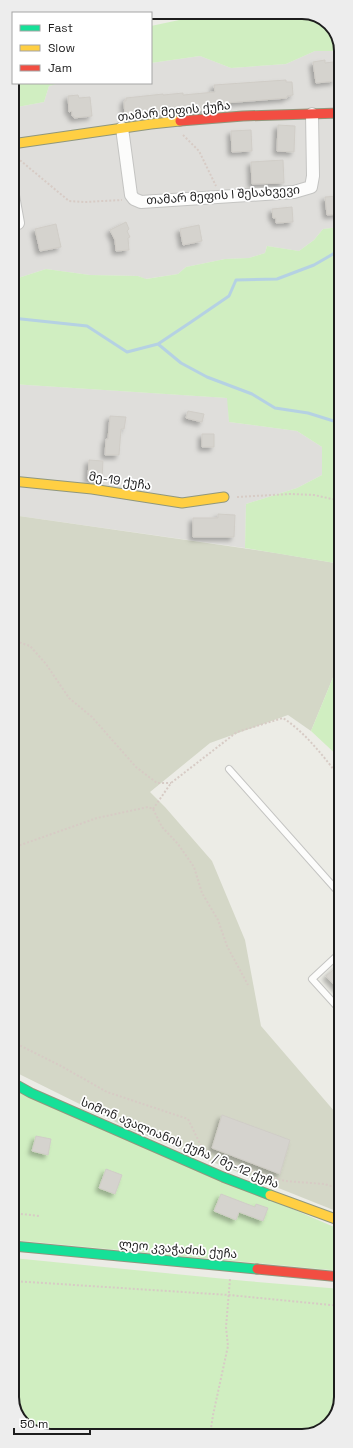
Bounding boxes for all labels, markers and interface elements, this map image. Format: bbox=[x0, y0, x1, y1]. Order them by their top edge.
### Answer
legend bbox=[12, 12, 152, 84]
text: Fast bbox=[48, 20, 73, 36]
text: Slow bbox=[48, 40, 75, 56]
text: Jam bbox=[48, 60, 72, 76]
street label: თამარ მეფის ქუჩა bbox=[117, 97, 231, 125]
street label: თამარ მეფის I შესახვევი bbox=[146, 182, 301, 208]
street label: მე-19 ქუჩა bbox=[88, 468, 152, 494]
street label: სიმონ ავალიანის ქუჩა / მე-12 ქუჩა bbox=[79, 1094, 281, 1192]
street label: ლეო კვაჭაძის ქუჩა bbox=[118, 1236, 238, 1262]
scale bar bbox=[14, 1410, 90, 1436]
text: 50 m bbox=[20, 1416, 48, 1432]

